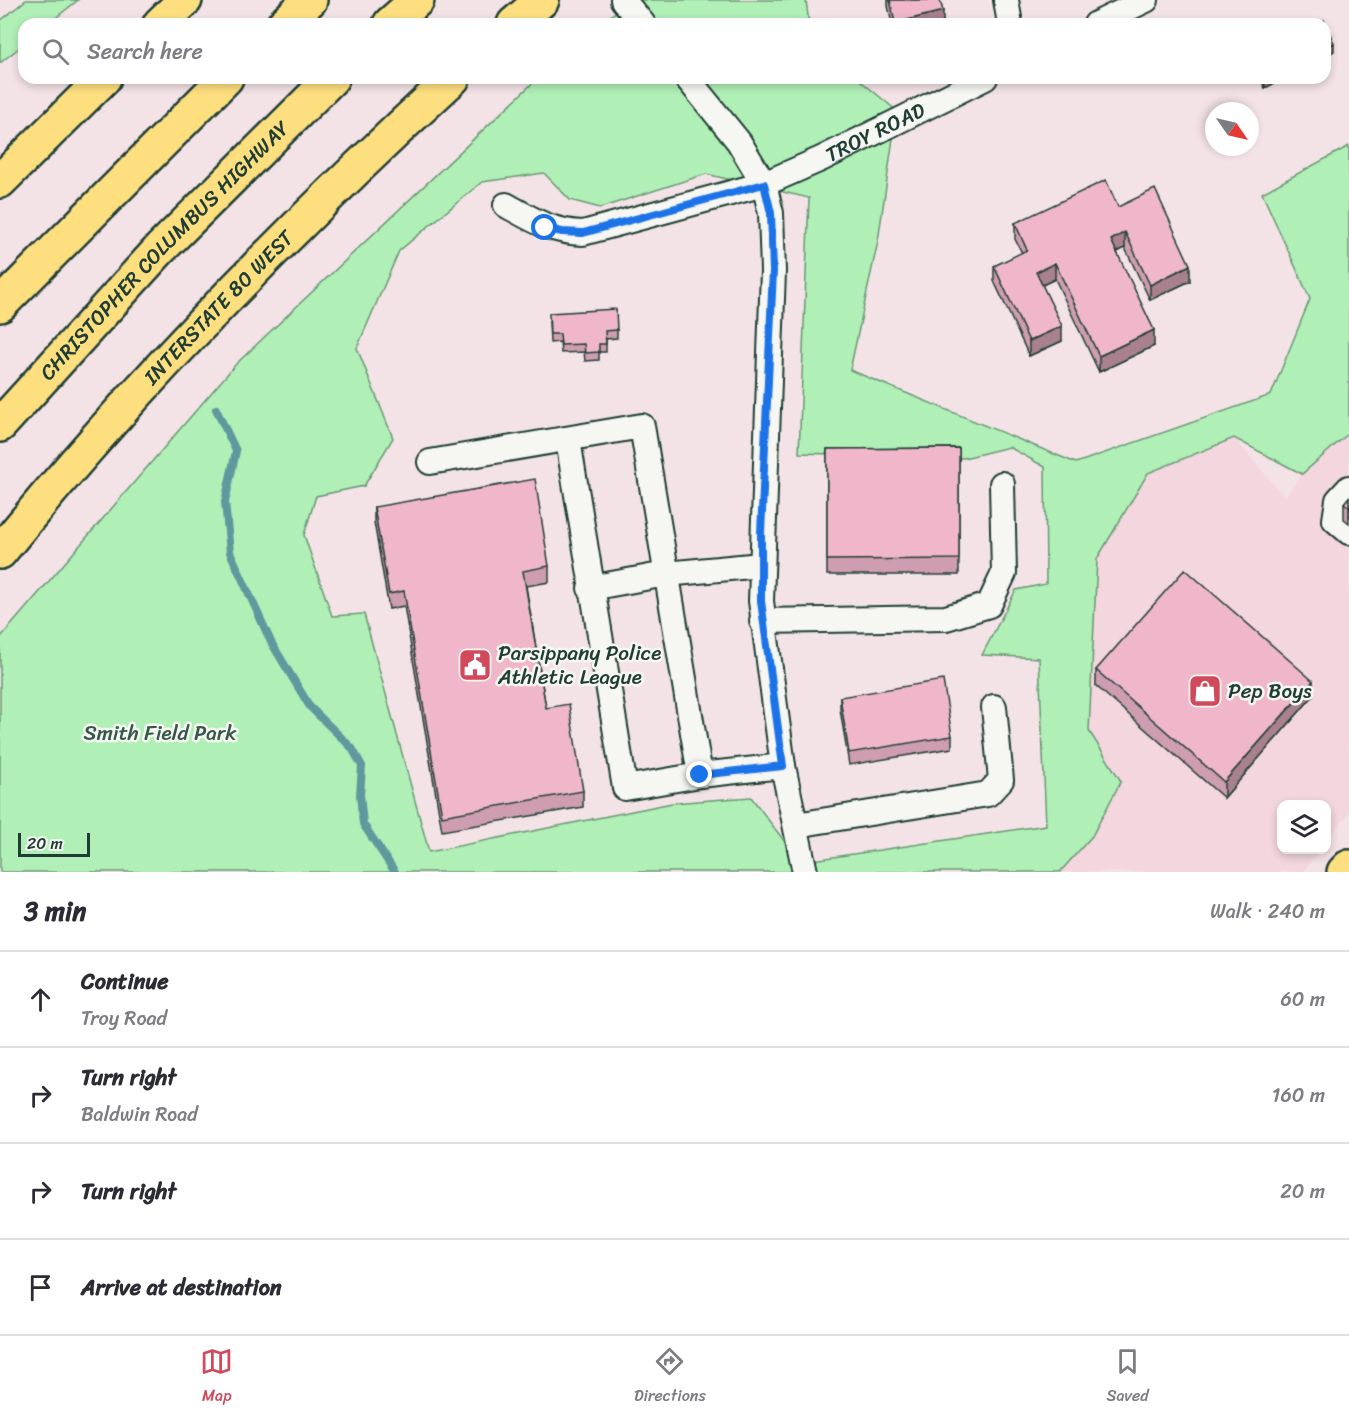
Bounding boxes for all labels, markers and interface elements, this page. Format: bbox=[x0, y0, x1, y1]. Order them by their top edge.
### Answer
search box bbox=[18, 18, 1331, 84]
text: Search here bbox=[87, 32, 203, 71]
icon: search bbox=[39, 35, 72, 68]
street label: TROY ROAD bbox=[818, 91, 932, 173]
north arrow bbox=[1205, 102, 1259, 156]
street label: CHRISTOPHER COLUMBUS HIGHWAY bbox=[30, 111, 299, 390]
route start bbox=[531, 214, 557, 240]
street label: INTERSTATE 80 WEST bbox=[133, 220, 304, 395]
place label: Parsippany Police Athletic League bbox=[497, 634, 661, 696]
public building icon: Parsippany Police Athletic League bbox=[457, 647, 493, 683]
place label: Pep Boys bbox=[1228, 672, 1312, 710]
shop icon: Pep Boys bbox=[1187, 673, 1223, 709]
park label: Smith Field Park bbox=[84, 714, 237, 752]
route end bbox=[686, 761, 712, 787]
map controls bbox=[1277, 800, 1331, 854]
button: layers bbox=[1277, 800, 1331, 854]
text: 20 m bbox=[27, 829, 63, 858]
scale bar bbox=[18, 830, 90, 858]
text: 3 min bbox=[24, 888, 86, 934]
text: Walk · 240 m bbox=[1210, 894, 1325, 929]
text: Continue bbox=[81, 962, 169, 1001]
text: 60 m bbox=[1280, 982, 1325, 1017]
icon: ahead bbox=[24, 983, 57, 1016]
text: Troy Road bbox=[81, 1001, 167, 1036]
text: Turn right bbox=[81, 1058, 176, 1097]
text: 160 m bbox=[1272, 1078, 1325, 1113]
icon: right bbox=[24, 1079, 57, 1112]
text: Baldwin Road bbox=[81, 1097, 198, 1132]
text: Turn right bbox=[81, 1172, 176, 1211]
text: 20 m bbox=[1280, 1174, 1325, 1209]
icon: right bbox=[24, 1175, 57, 1208]
text: Arrive at destination bbox=[81, 1268, 282, 1307]
icon: arrive bbox=[24, 1271, 57, 1304]
tab: Map bbox=[200, 1345, 233, 1410]
tab: Directions bbox=[634, 1345, 706, 1410]
tab: Saved bbox=[1106, 1345, 1149, 1410]

